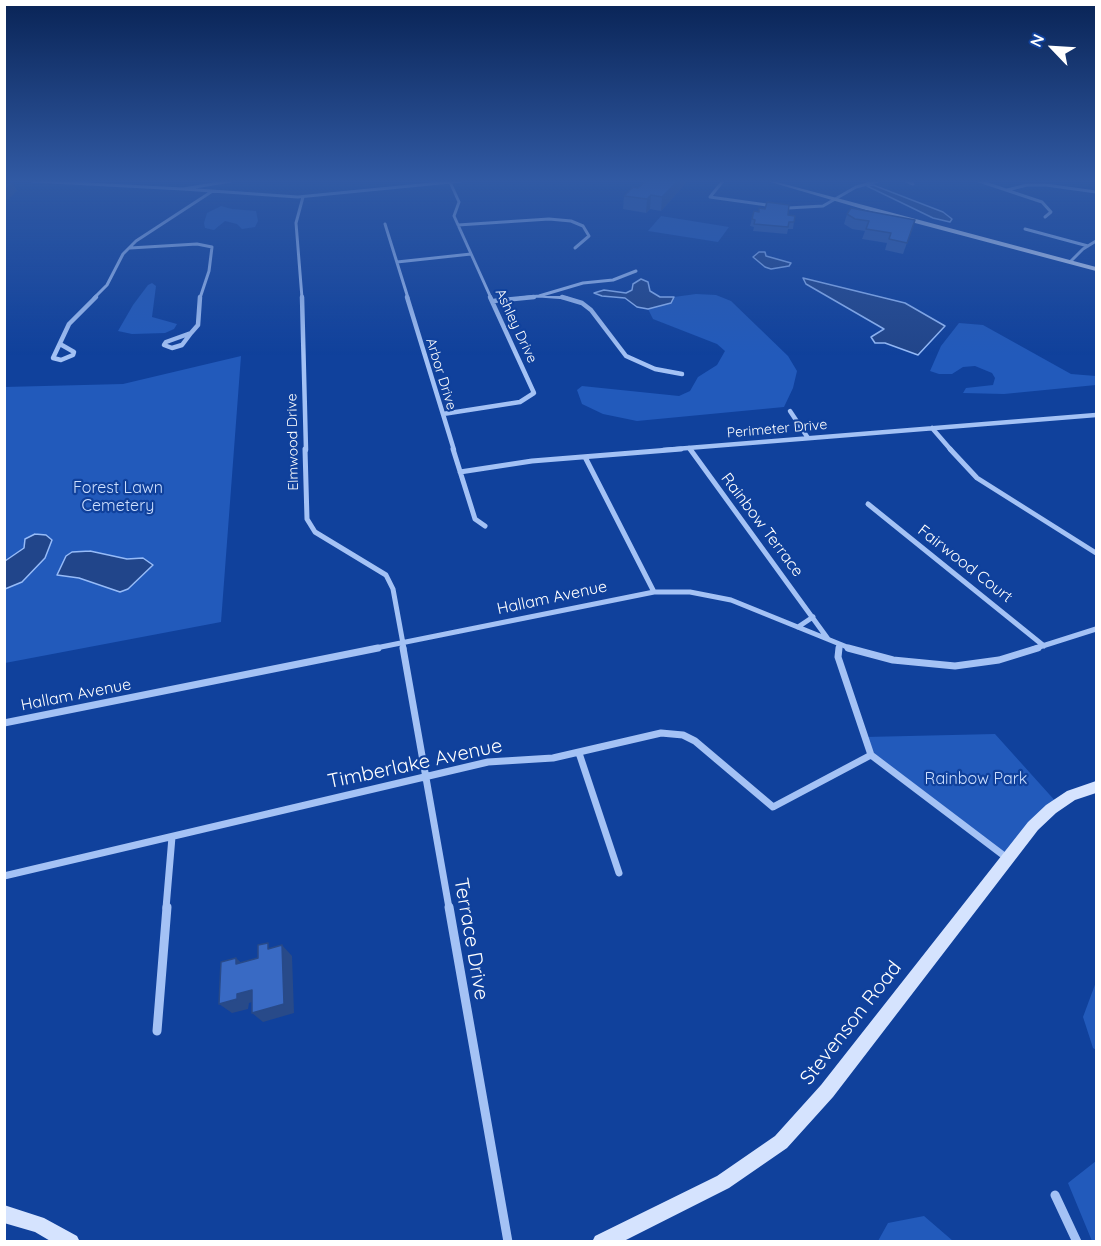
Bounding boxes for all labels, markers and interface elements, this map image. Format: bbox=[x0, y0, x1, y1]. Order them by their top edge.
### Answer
north arrow bbox=[1023, 18, 1083, 78]
text: N bbox=[1025, 31, 1048, 50]
street label: Ashley Drive bbox=[491, 286, 541, 366]
street label: Arbor Drive bbox=[422, 336, 460, 412]
street label: Elmwood Drive bbox=[284, 393, 302, 491]
street label: Perimeter Drive bbox=[726, 416, 828, 442]
street label: Rainbow Terrace bbox=[717, 469, 807, 581]
park label: Forest Lawn Cemetery bbox=[73, 478, 163, 516]
street label: Fairwood Court bbox=[914, 521, 1016, 607]
street label: Hallam Avenue bbox=[495, 577, 609, 619]
street label: Hallam Avenue bbox=[19, 675, 133, 715]
street label: Timberlake Avenue bbox=[326, 734, 504, 794]
park label: Rainbow Park bbox=[925, 769, 1027, 789]
street label: Terrace Drive bbox=[448, 876, 494, 1002]
street label: Stevenson Road bbox=[795, 956, 907, 1090]

